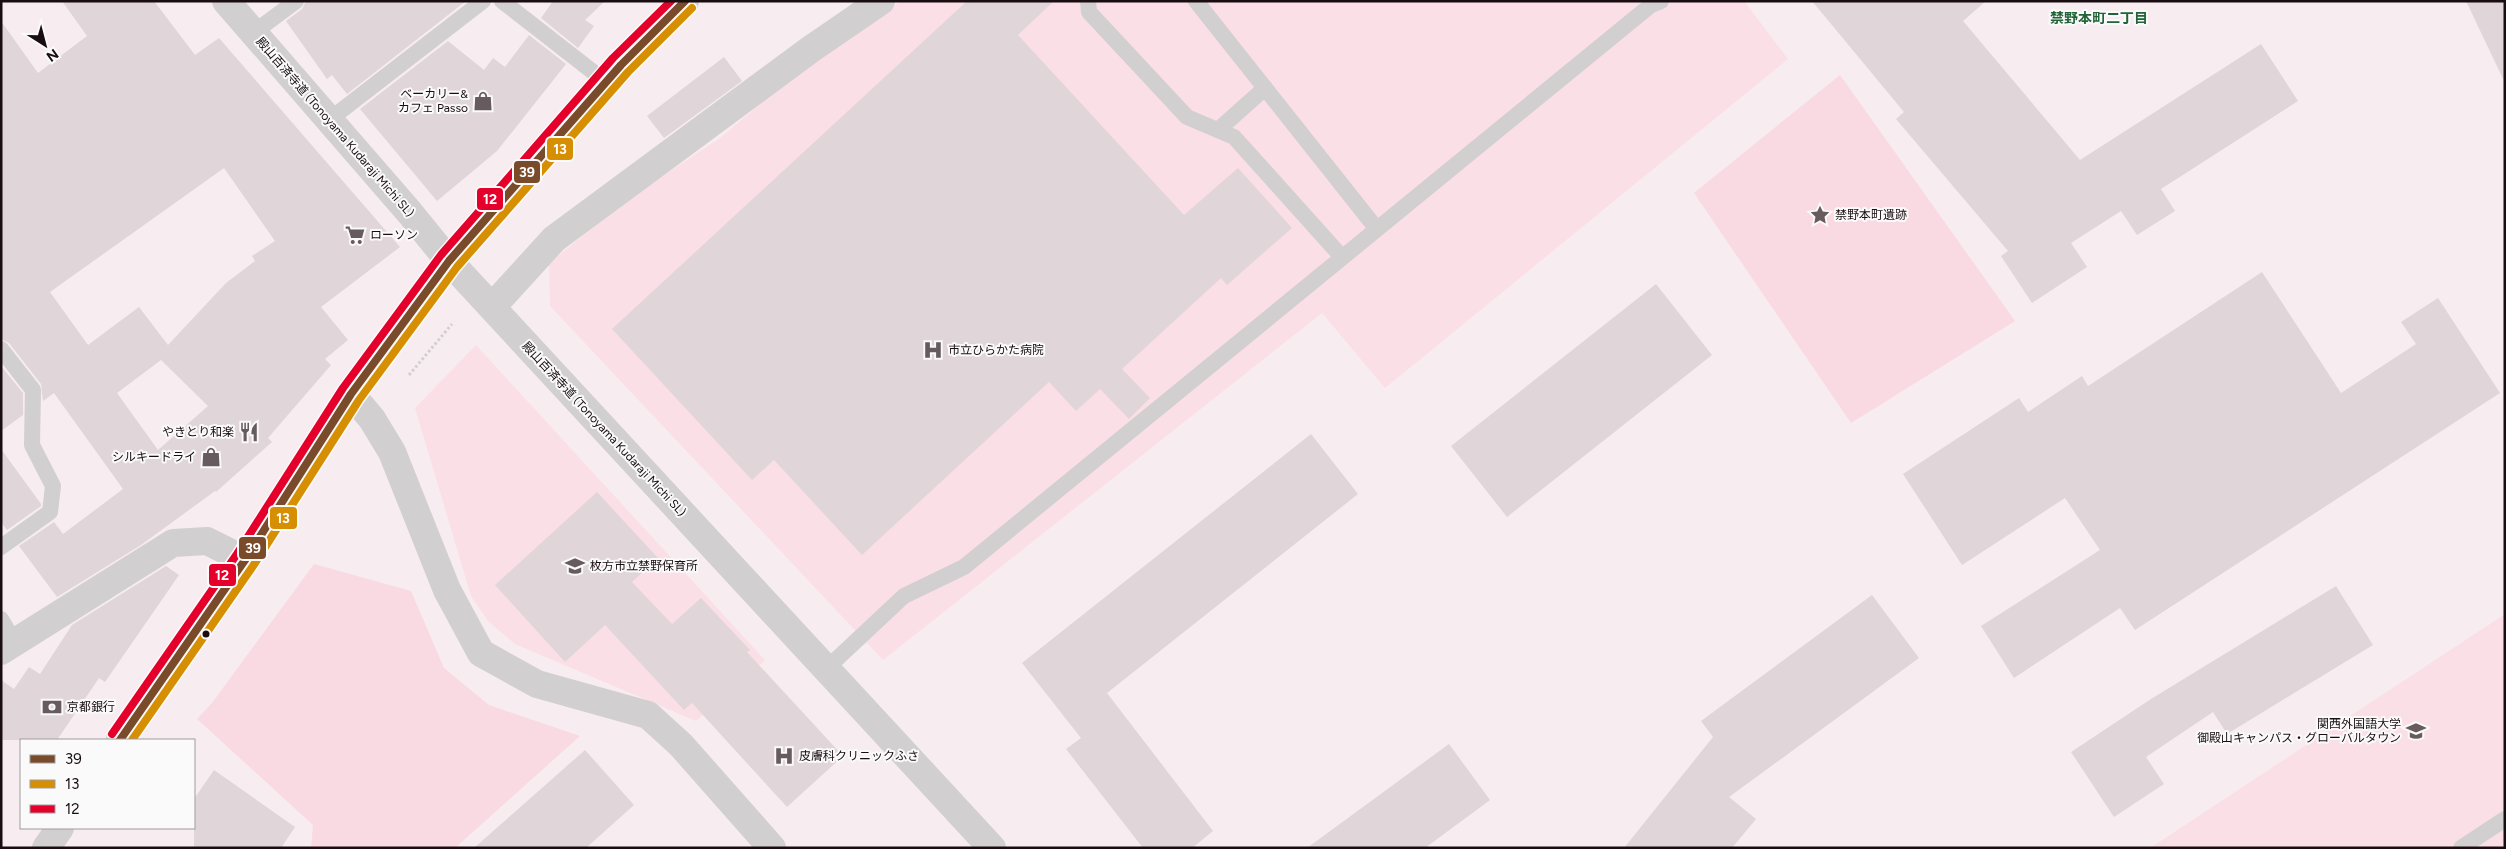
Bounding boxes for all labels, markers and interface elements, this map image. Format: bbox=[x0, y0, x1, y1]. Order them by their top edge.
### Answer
district label: 禁野本町二丁目 bbox=[2050, 10, 2148, 27]
north arrow bbox=[20, 20, 70, 70]
street label: 殿山百済寺道 (Tonoyama Kudaraji Michi SL) bbox=[253, 34, 417, 220]
text: N bbox=[43, 45, 62, 65]
place label: ベーカリー& カフェ Passo bbox=[398, 87, 468, 115]
shop icon: ベーカリー& カフェ Passo bbox=[472, 90, 494, 112]
line badge: 13 bbox=[546, 137, 574, 161]
text: 13 bbox=[553, 141, 567, 158]
line badge: 39 bbox=[513, 160, 541, 184]
text: 39 bbox=[519, 164, 535, 181]
line badge: 12 bbox=[476, 187, 504, 211]
text: 12 bbox=[483, 191, 497, 208]
place icon: 禁野本町遺跡 bbox=[1809, 204, 1831, 226]
place label: 禁野本町遺跡 bbox=[1835, 208, 1907, 222]
supermarket icon: ローソン bbox=[344, 224, 366, 246]
place label: ローソン bbox=[370, 228, 418, 242]
street label: 殿山百済寺道 (Tonoyama Kudaraji Michi SL) bbox=[519, 339, 689, 519]
hospital icon: 市立ひらかた病院 bbox=[922, 339, 944, 361]
place label: 市立ひらかた病院 bbox=[948, 343, 1044, 357]
restaurant icon: やきとり和楽 bbox=[238, 421, 260, 443]
place label: やきとり和楽 bbox=[162, 425, 234, 439]
shop icon: シルキードライ bbox=[200, 446, 222, 468]
place label: シルキードライ bbox=[112, 450, 196, 464]
line badge: 13 bbox=[269, 506, 298, 530]
text: 13 bbox=[276, 510, 290, 527]
line badge: 39 bbox=[238, 536, 267, 560]
text: 39 bbox=[245, 540, 261, 557]
school or university icon: 枚方市立禁野保育所 bbox=[564, 555, 586, 577]
place label: 枚方市立禁野保育所 bbox=[590, 559, 698, 573]
line badge: 12 bbox=[208, 563, 237, 587]
text: 12 bbox=[215, 567, 229, 584]
unlabelled marker bbox=[201, 629, 211, 639]
bank icon: 京都銀行 bbox=[41, 696, 63, 718]
place label: 京都銀行 bbox=[67, 700, 115, 714]
place label: 関西外国語大学 御殿山キャンパス・グローバルタウン bbox=[2197, 717, 2401, 745]
school or university icon: 関西外国語大学 御殿山キャンパス・グローバルタウン bbox=[2405, 720, 2427, 742]
legend bbox=[20, 739, 195, 829]
hospital icon: 皮膚科クリニックふさ bbox=[773, 745, 795, 767]
place label: 皮膚科クリニックふさ bbox=[799, 749, 919, 763]
text: 39 bbox=[65, 750, 82, 768]
text: 13 bbox=[65, 775, 79, 793]
text: 12 bbox=[65, 800, 80, 818]

